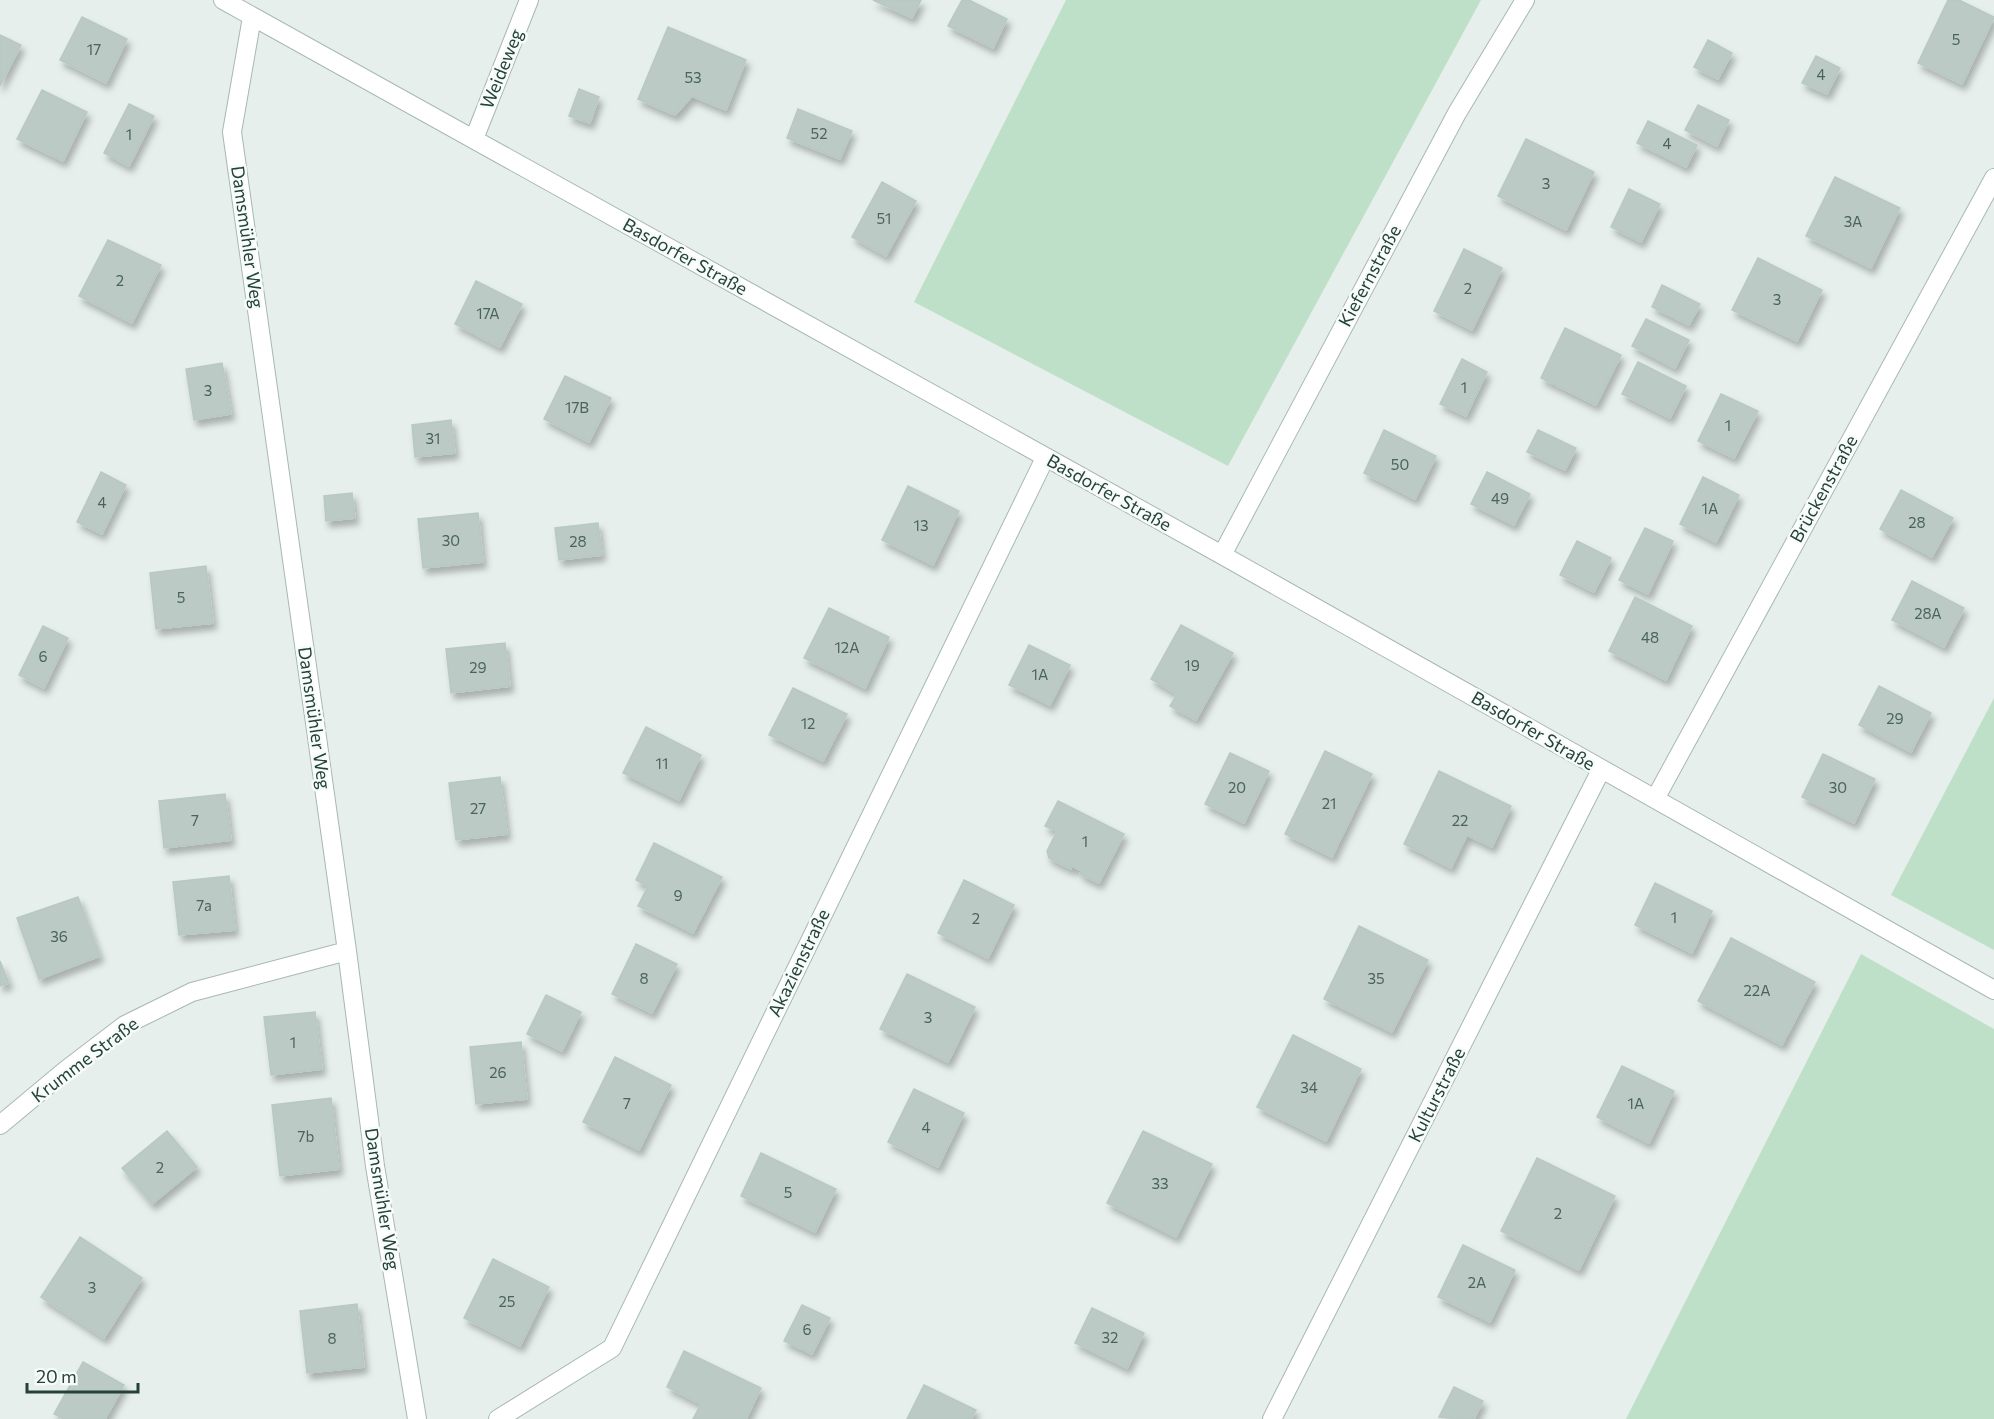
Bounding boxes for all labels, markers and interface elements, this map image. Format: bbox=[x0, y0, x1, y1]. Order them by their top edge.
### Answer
street label: Weideweg bbox=[475, 25, 527, 112]
house number: 5 bbox=[1952, 30, 1960, 48]
house number: 17 bbox=[87, 40, 101, 58]
house number: 4 bbox=[1817, 65, 1826, 83]
house number: 53 bbox=[684, 68, 702, 86]
house number: 52 bbox=[811, 124, 827, 142]
house number: 1 bbox=[126, 125, 132, 143]
house number: 4 bbox=[1663, 134, 1672, 152]
street label: Damsmühler Weg bbox=[227, 164, 269, 310]
house number: 3 bbox=[1542, 174, 1550, 192]
house number: 51 bbox=[876, 209, 892, 227]
house number: 3A bbox=[1844, 212, 1862, 230]
street label: Basdorfer Straße bbox=[619, 213, 752, 299]
street label: Kiefernstraße bbox=[1333, 221, 1405, 330]
house number: 2 bbox=[116, 271, 124, 289]
house number: 2 bbox=[1464, 279, 1472, 297]
house number: 3 bbox=[1773, 290, 1781, 308]
house number: 17A bbox=[476, 304, 500, 322]
house number: 1 bbox=[1461, 378, 1467, 396]
house number: 3 bbox=[204, 381, 212, 399]
house number: 17B bbox=[565, 398, 589, 416]
house number: 1 bbox=[1725, 416, 1731, 434]
house number: 31 bbox=[426, 429, 440, 447]
street label: Brückenstraße bbox=[1785, 431, 1862, 546]
street label: Basdorfer Straße bbox=[1043, 449, 1176, 535]
house number: 50 bbox=[1391, 455, 1409, 473]
house number: 49 bbox=[1491, 489, 1509, 507]
house number: 4 bbox=[98, 493, 107, 511]
house number: 1A bbox=[1702, 499, 1718, 517]
house number: 28 bbox=[1908, 513, 1926, 531]
house number: 13 bbox=[914, 516, 928, 534]
house number: 30 bbox=[442, 531, 460, 549]
house number: 28 bbox=[569, 532, 587, 550]
house number: 5 bbox=[177, 588, 185, 606]
house number: 28A bbox=[1914, 604, 1942, 622]
house number: 48 bbox=[1641, 628, 1659, 646]
house number: 12A bbox=[834, 638, 860, 656]
street label: Damsmühler Weg bbox=[294, 645, 336, 791]
house number: 6 bbox=[38, 647, 48, 665]
house number: 19 bbox=[1184, 656, 1200, 674]
house number: 29 bbox=[469, 658, 487, 676]
house number: 1A bbox=[1032, 665, 1048, 683]
street label: Basdorfer Straße bbox=[1468, 686, 1599, 774]
house number: 29 bbox=[1886, 709, 1904, 727]
house number: 12 bbox=[801, 714, 815, 732]
house number: 11 bbox=[656, 754, 668, 772]
house number: 20 bbox=[1228, 778, 1246, 796]
house number: 30 bbox=[1829, 778, 1847, 796]
house number: 21 bbox=[1322, 794, 1336, 812]
house number: 27 bbox=[470, 799, 486, 817]
house number: 7 bbox=[191, 811, 199, 829]
house number: 22 bbox=[1452, 811, 1468, 829]
house number: 1 bbox=[1082, 832, 1088, 850]
house number: 9 bbox=[673, 886, 683, 904]
house number: 7a bbox=[196, 896, 212, 914]
street label: Akazienstraße bbox=[762, 905, 834, 1020]
house number: 1 bbox=[1671, 908, 1677, 926]
house number: 2 bbox=[972, 909, 980, 927]
house number: 36 bbox=[50, 927, 68, 945]
house number: 8 bbox=[639, 969, 649, 987]
house number: 35 bbox=[1367, 969, 1385, 987]
house number: 22A bbox=[1744, 981, 1771, 999]
house number: 3 bbox=[924, 1008, 932, 1026]
street label: Krumme Straße bbox=[27, 1012, 142, 1107]
house number: 1 bbox=[290, 1033, 296, 1051]
street label: Kulturstraße bbox=[1403, 1044, 1469, 1145]
house number: 26 bbox=[489, 1063, 507, 1081]
house number: 34 bbox=[1300, 1078, 1318, 1096]
house number: 7 bbox=[623, 1094, 631, 1112]
house number: 1A bbox=[1628, 1094, 1644, 1112]
house number: 4 bbox=[922, 1118, 931, 1136]
street label: Damsmühler Weg bbox=[361, 1126, 405, 1272]
house number: 7b bbox=[298, 1127, 315, 1145]
house number: 2 bbox=[156, 1158, 164, 1176]
house number: 33 bbox=[1151, 1174, 1169, 1192]
house number: 5 bbox=[784, 1183, 792, 1201]
house number: 2 bbox=[1554, 1204, 1562, 1222]
house number: 2A bbox=[1468, 1273, 1486, 1291]
house number: 3 bbox=[88, 1278, 96, 1296]
house number: 25 bbox=[499, 1292, 515, 1310]
house number: 6 bbox=[802, 1320, 812, 1338]
house number: 32 bbox=[1102, 1328, 1118, 1346]
house number: 8 bbox=[327, 1329, 337, 1347]
scale bar bbox=[27, 1356, 138, 1394]
text: 20 m bbox=[36, 1365, 77, 1387]

